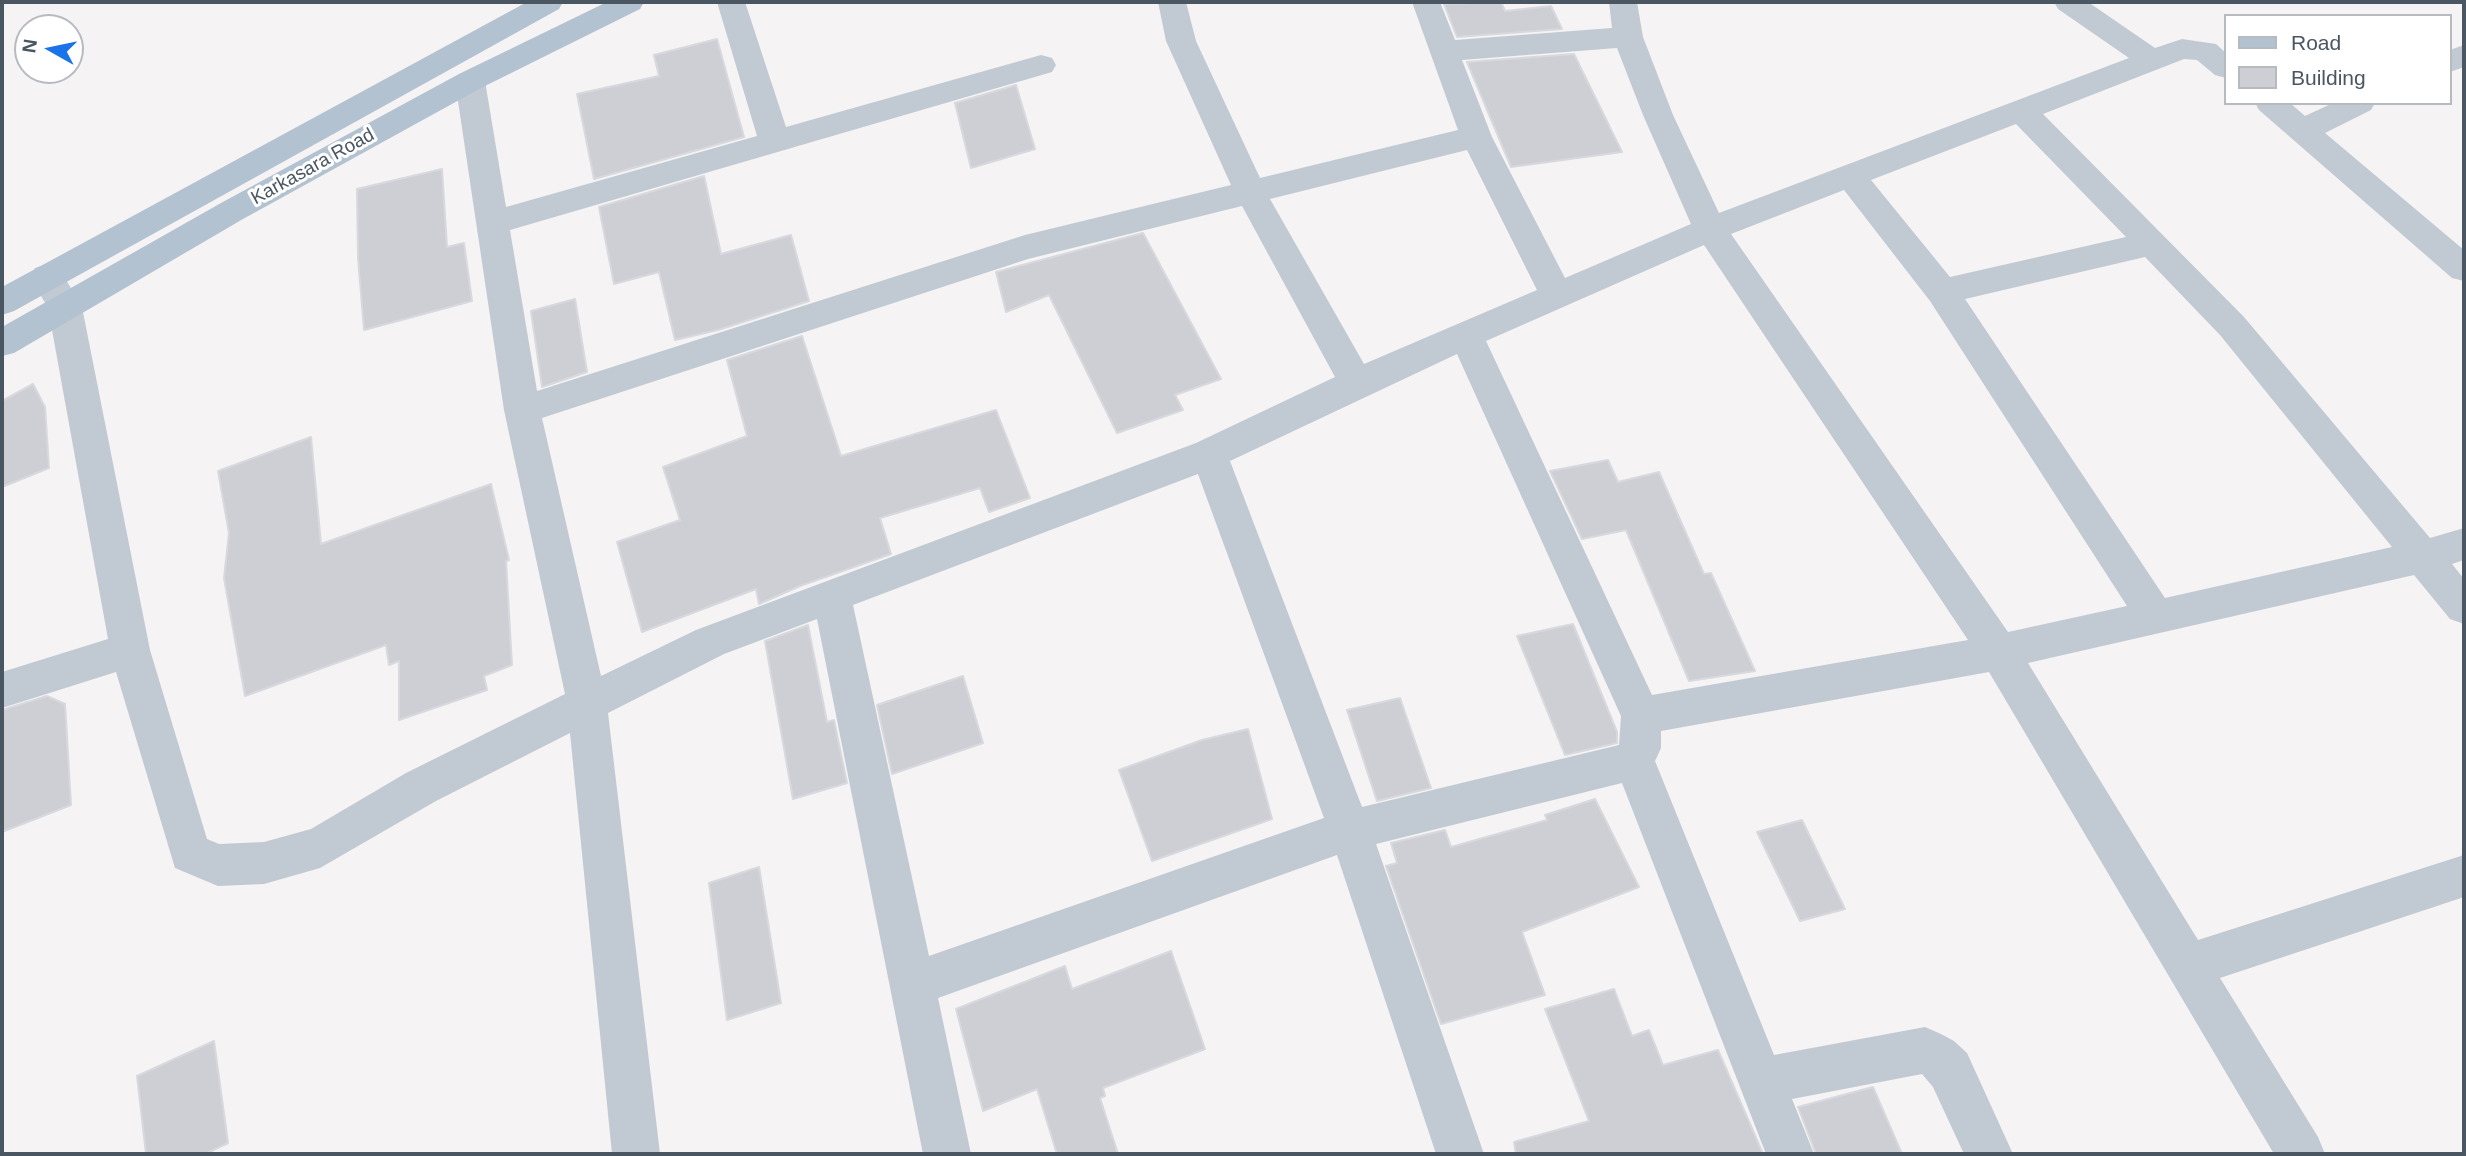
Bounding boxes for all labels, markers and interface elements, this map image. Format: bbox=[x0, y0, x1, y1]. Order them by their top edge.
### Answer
north arrow bbox=[14, 14, 84, 84]
legend bbox=[2224, 14, 2452, 105]
text: Road bbox=[2291, 31, 2341, 54]
text: N bbox=[18, 38, 41, 54]
text: Building bbox=[2291, 66, 2366, 89]
street label: Karkasara Road bbox=[247, 124, 379, 210]

